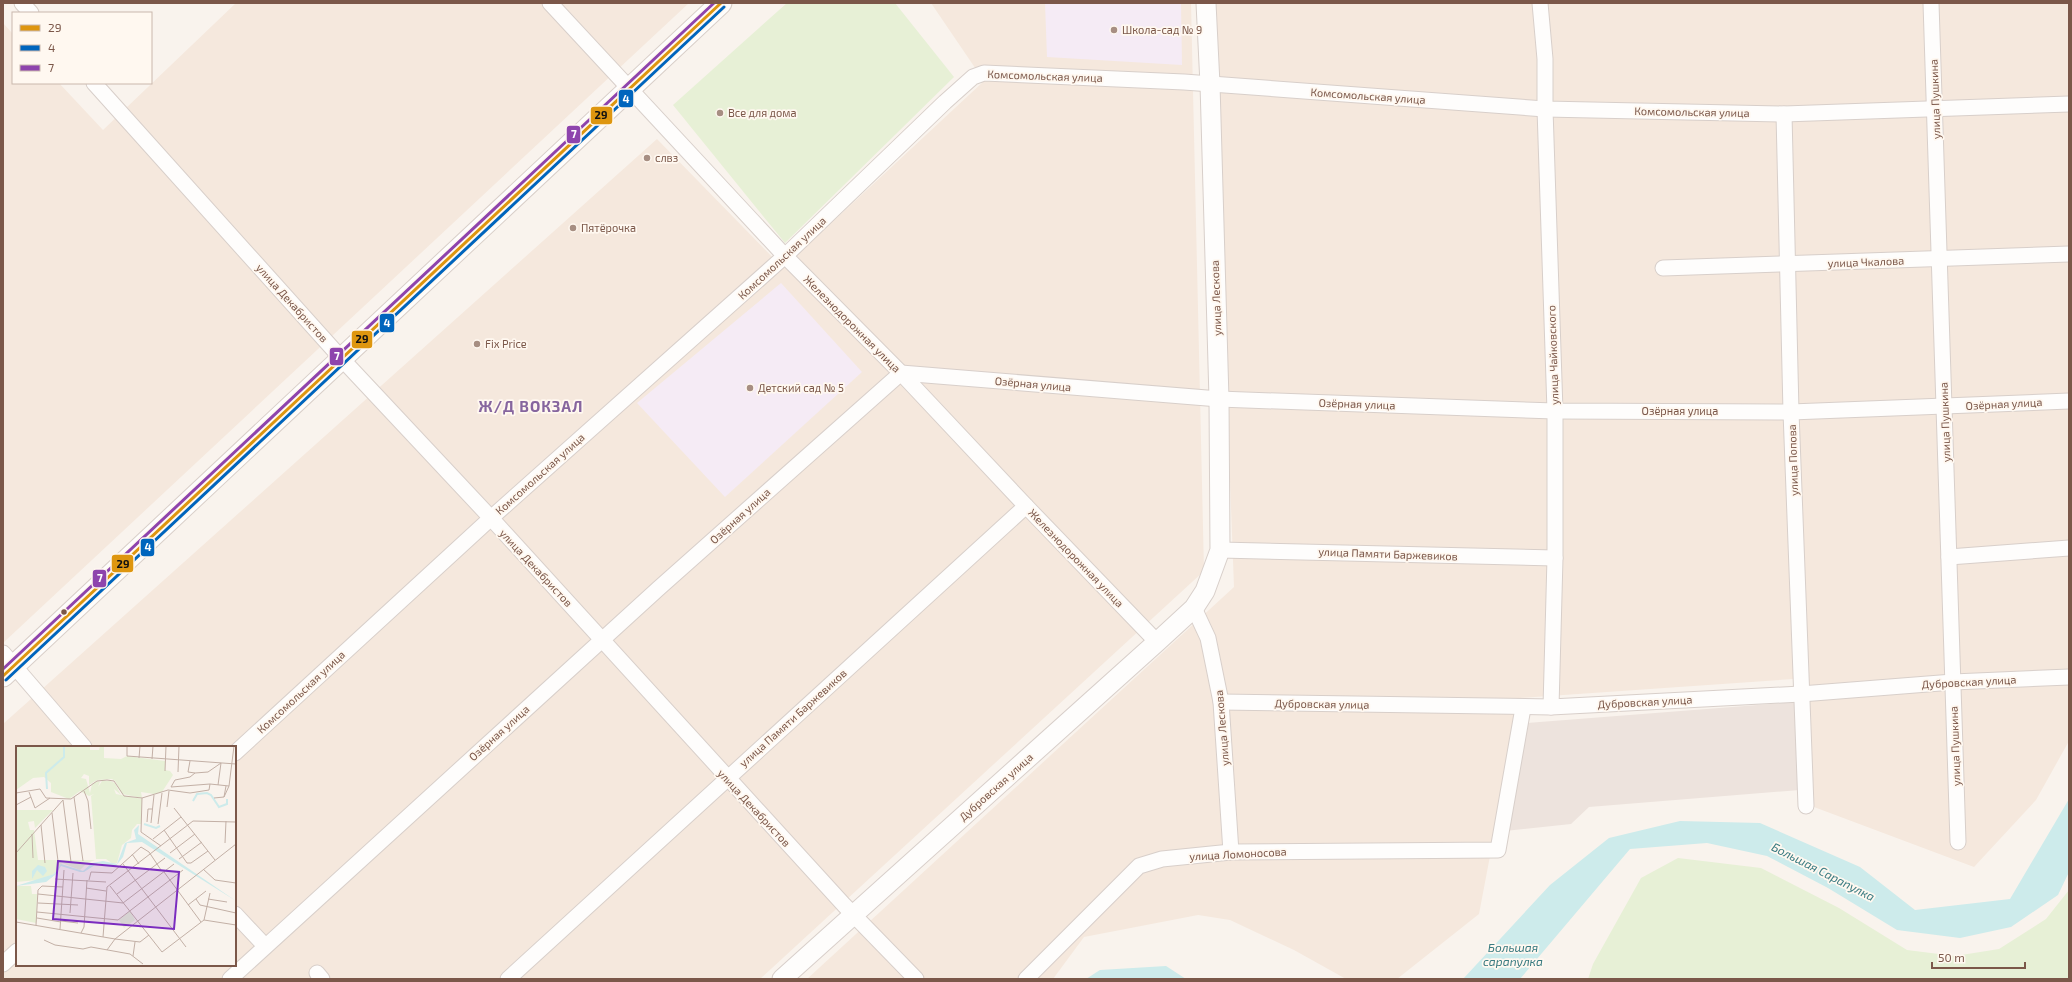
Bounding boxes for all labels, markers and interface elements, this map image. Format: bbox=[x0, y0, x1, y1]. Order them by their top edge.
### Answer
legend bbox=[12, 12, 152, 84]
text: 29 bbox=[48, 20, 62, 34]
place label: Школа-сад № 9 bbox=[1122, 23, 1202, 36]
marker: Школа-сад № 9 bbox=[1109, 25, 1119, 35]
text: 4 bbox=[48, 40, 55, 54]
street label: улица Пушкина bbox=[1927, 59, 1943, 139]
text: 7 bbox=[48, 60, 54, 74]
street label: Комсомольская улица bbox=[987, 67, 1103, 85]
street label: Комсомольская улица bbox=[1310, 85, 1426, 107]
line badge: 4 bbox=[618, 89, 634, 108]
text: 4 bbox=[622, 92, 630, 105]
street label: Комсомольская улица bbox=[1634, 104, 1750, 120]
line badge: 29 bbox=[590, 106, 613, 125]
place label: Все для дома bbox=[728, 106, 797, 119]
text: 29 bbox=[595, 108, 607, 121]
marker: Все для дома bbox=[715, 108, 725, 118]
line badge: 7 bbox=[566, 125, 581, 144]
text: 7 bbox=[571, 127, 577, 140]
place label: слвз bbox=[655, 151, 678, 164]
marker: слвз bbox=[642, 153, 652, 163]
street label: Комсомольская улица bbox=[735, 214, 829, 302]
place label: Пятёрочка bbox=[581, 221, 636, 234]
marker: Пятёрочка bbox=[568, 223, 578, 233]
street label: улица Чкалова bbox=[1827, 254, 1905, 270]
street label: улица Лескова bbox=[1208, 260, 1224, 336]
street label: улица Декабристов bbox=[253, 261, 331, 345]
street label: Железнодорожная улица bbox=[801, 273, 903, 375]
street label: улица Чайковского bbox=[1544, 305, 1562, 405]
line badge: 4 bbox=[379, 313, 395, 333]
text: 4 bbox=[383, 316, 391, 329]
line badge: 29 bbox=[351, 330, 373, 349]
text: 29 bbox=[356, 332, 368, 345]
place label: Fix Price bbox=[485, 337, 527, 350]
marker: Fix Price bbox=[472, 339, 482, 349]
line badge: 7 bbox=[329, 347, 344, 366]
text: 7 bbox=[334, 349, 340, 362]
street label: Озёрная улица bbox=[994, 374, 1072, 394]
place label: Детский сад № 5 bbox=[758, 381, 844, 394]
street label: улица Пушкина bbox=[1937, 382, 1953, 462]
marker: Детский сад № 5 bbox=[745, 383, 755, 393]
street label: Озёрная улица bbox=[1965, 395, 2043, 413]
street label: Озёрная улица bbox=[1318, 396, 1396, 412]
district label: Ж/Д ВОКЗАЛ bbox=[479, 397, 583, 415]
street label: Озёрная улица bbox=[1642, 404, 1718, 418]
street label: улица Попова bbox=[1785, 424, 1801, 496]
street label: Комсомольская улица bbox=[492, 430, 588, 518]
street label: Озёрная улица bbox=[707, 485, 773, 547]
street label: Железнодорожная улица bbox=[1025, 506, 1127, 610]
street label: улица Декабристов bbox=[496, 526, 576, 610]
line badge: 4 bbox=[140, 538, 155, 557]
text: 4 bbox=[144, 540, 152, 553]
street label: улица Памяти Баржевиков bbox=[1318, 545, 1458, 563]
line badge: 29 bbox=[111, 554, 134, 573]
text: 29 bbox=[117, 557, 129, 570]
line badge: 7 bbox=[92, 569, 107, 588]
text: 7 bbox=[97, 571, 103, 584]
unlabelled marker bbox=[59, 607, 69, 617]
street label: Комсомольская улица bbox=[254, 648, 348, 736]
street label: улица Памяти Баржевиков bbox=[736, 666, 850, 770]
street label: Дубровская улица bbox=[1921, 673, 2017, 691]
street label: улица Лескова bbox=[1212, 690, 1232, 766]
street label: Дубровская улица bbox=[1597, 693, 1693, 711]
street label: Дубровская улица bbox=[1274, 696, 1370, 712]
street label: Озёрная улица bbox=[466, 702, 532, 764]
street label: улица Пушкина bbox=[1947, 706, 1963, 786]
inset map bbox=[16, 746, 236, 966]
street label: Дубровская улица bbox=[956, 750, 1036, 824]
street label: улица Декабристов bbox=[714, 766, 794, 850]
water label: Большая Сарапулка bbox=[1770, 839, 1877, 903]
street label: улица Ломоносова bbox=[1189, 844, 1287, 864]
water label: Большая сарапулка bbox=[1483, 940, 1543, 968]
scale bar bbox=[1932, 944, 2025, 970]
text: 50 m bbox=[1938, 950, 1965, 964]

